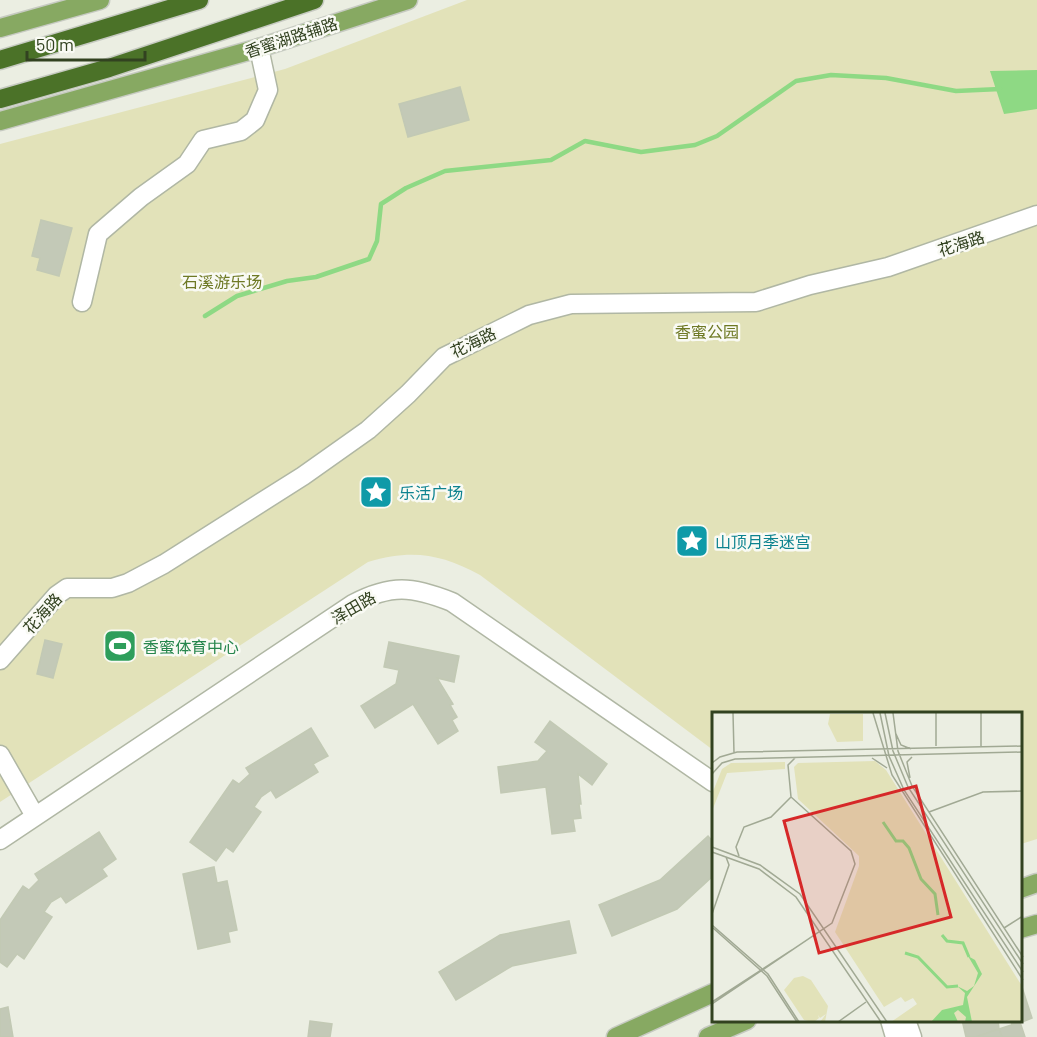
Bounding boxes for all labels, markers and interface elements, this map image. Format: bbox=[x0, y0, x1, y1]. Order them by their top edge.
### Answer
street label: 香蜜湖路辅路 bbox=[242, 13, 340, 61]
scale bar bbox=[27, 24, 146, 62]
text: 50 m bbox=[36, 33, 74, 55]
street label: 花海路 bbox=[935, 227, 987, 259]
park label: 石溪游乐场 bbox=[182, 272, 262, 291]
park label: 香蜜公园 bbox=[675, 322, 739, 341]
street label: 花海路 bbox=[447, 323, 499, 361]
place icon: 乐活广场 bbox=[358, 474, 394, 510]
place label: 乐活广场 bbox=[399, 483, 463, 502]
place icon: 山顶月季迷宫 bbox=[674, 523, 710, 559]
place label: 山顶月季迷宫 bbox=[715, 532, 811, 551]
street label: 泽田路 bbox=[327, 587, 379, 627]
street label: 花海路 bbox=[19, 589, 65, 637]
sports icon: 香蜜体育中心 bbox=[102, 628, 138, 664]
place label: 香蜜体育中心 bbox=[143, 637, 239, 656]
inset map bbox=[712, 712, 1022, 1022]

